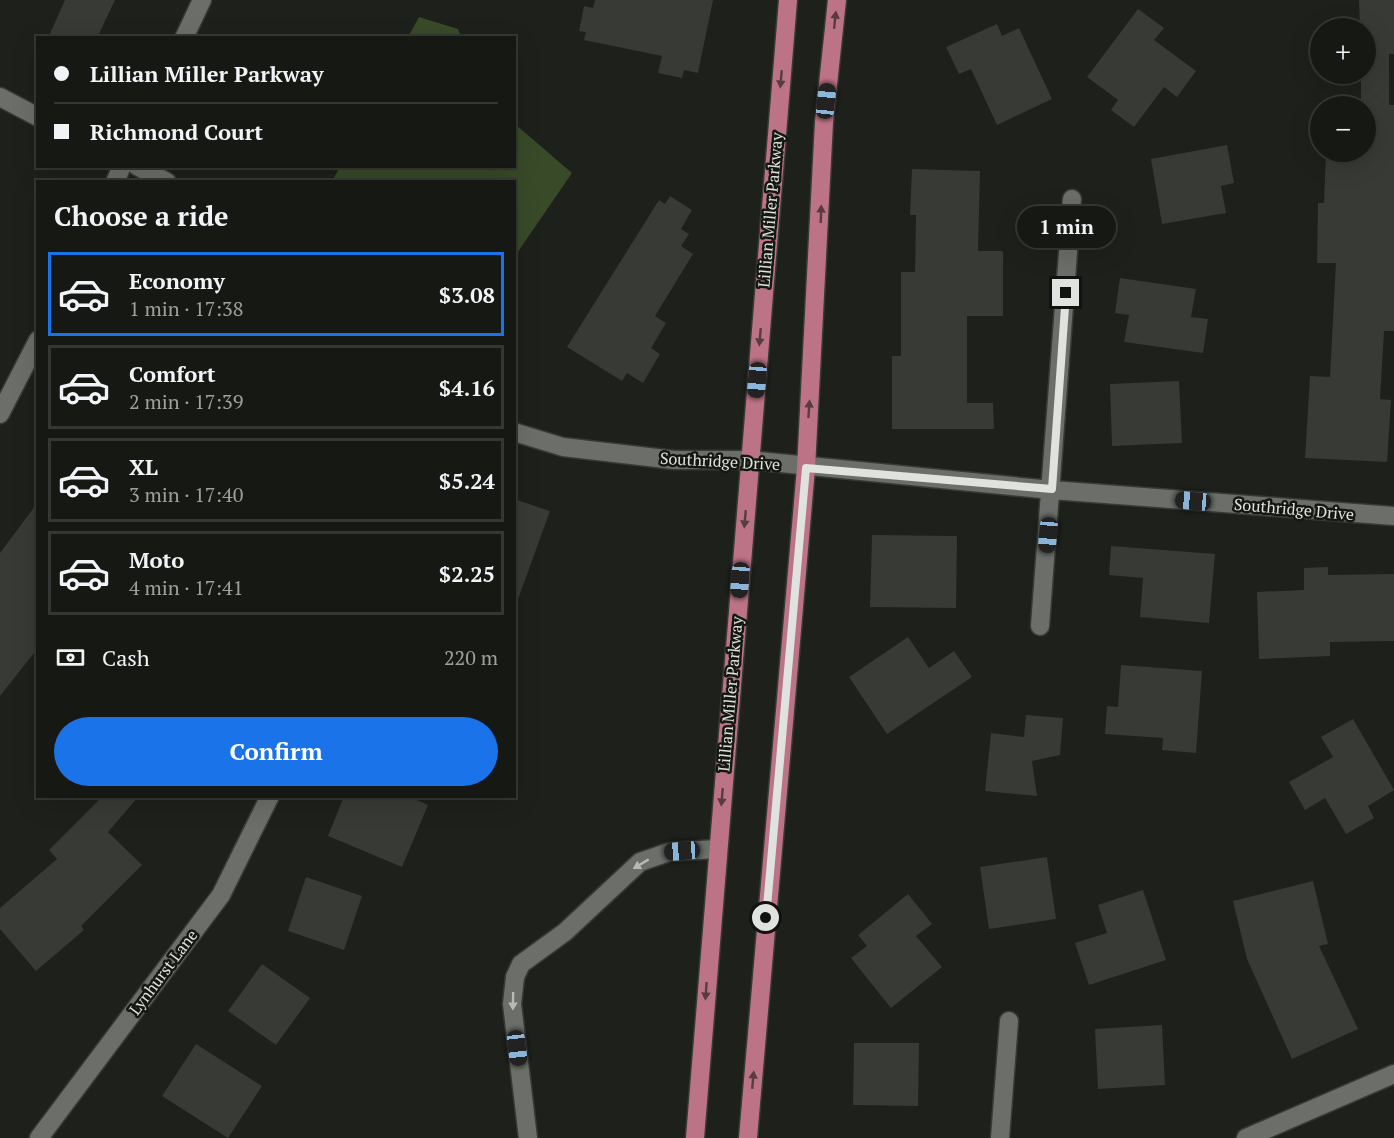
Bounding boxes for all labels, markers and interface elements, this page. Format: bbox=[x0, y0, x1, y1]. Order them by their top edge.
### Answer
one-way arrow bbox=[830, 11, 840, 30]
map controls bbox=[1310, 18, 1376, 162]
button: + bbox=[1310, 18, 1376, 84]
text: Lillian Miller Parkway bbox=[90, 59, 324, 88]
one-way arrow bbox=[776, 70, 786, 89]
car bbox=[815, 82, 837, 120]
button: − bbox=[1310, 96, 1376, 162]
text: Richmond Court bbox=[90, 117, 263, 146]
street label: Lillian Miller Parkway bbox=[752, 131, 788, 289]
text: Choose a ride bbox=[54, 198, 229, 234]
one-way arrow bbox=[816, 205, 825, 224]
callout: 1 min bbox=[1016, 206, 1116, 248]
text: 1 min bbox=[1039, 213, 1094, 240]
text: Economy bbox=[129, 266, 225, 295]
icon: car bbox=[57, 267, 111, 321]
route end bbox=[1052, 279, 1079, 306]
text: $3.08 bbox=[439, 280, 495, 309]
text: 1 min · 17:38 bbox=[129, 295, 243, 322]
one-way arrow bbox=[755, 327, 765, 346]
text: Comfort bbox=[129, 359, 215, 388]
icon: car bbox=[57, 360, 111, 414]
car bbox=[746, 361, 768, 399]
text: $4.16 bbox=[439, 373, 495, 402]
text: 2 min · 17:39 bbox=[129, 388, 243, 415]
one-way arrow bbox=[805, 400, 814, 419]
street label: Southridge Drive bbox=[659, 447, 781, 475]
text: XL bbox=[129, 452, 158, 481]
icon: car bbox=[57, 453, 111, 507]
text: $5.24 bbox=[439, 466, 495, 495]
text: 3 min · 17:40 bbox=[129, 481, 243, 508]
car bbox=[1174, 490, 1212, 512]
street label: Southridge Drive bbox=[1233, 493, 1355, 525]
one-way arrow bbox=[740, 509, 750, 528]
car bbox=[1037, 516, 1059, 554]
text: Moto bbox=[129, 545, 184, 574]
icon: car bbox=[57, 546, 111, 600]
text: $2.25 bbox=[439, 559, 495, 588]
car bbox=[729, 561, 751, 599]
text: 4 min · 17:41 bbox=[129, 574, 243, 601]
street label: Lillian Miller Parkway bbox=[712, 615, 748, 773]
icon: cash bbox=[54, 641, 87, 674]
text: Cash bbox=[102, 643, 150, 672]
text: 220 m bbox=[444, 644, 498, 671]
button: Confirm bbox=[54, 717, 498, 786]
one-way arrow bbox=[717, 787, 726, 806]
car bbox=[663, 841, 701, 861]
one-way arrow bbox=[632, 859, 649, 870]
route start bbox=[752, 904, 779, 931]
street label: Lynhurst Lane bbox=[124, 925, 202, 1019]
one-way arrow bbox=[701, 982, 711, 1001]
one-way arrow bbox=[508, 992, 518, 1011]
car bbox=[506, 1029, 528, 1067]
one-way arrow bbox=[748, 1070, 758, 1089]

